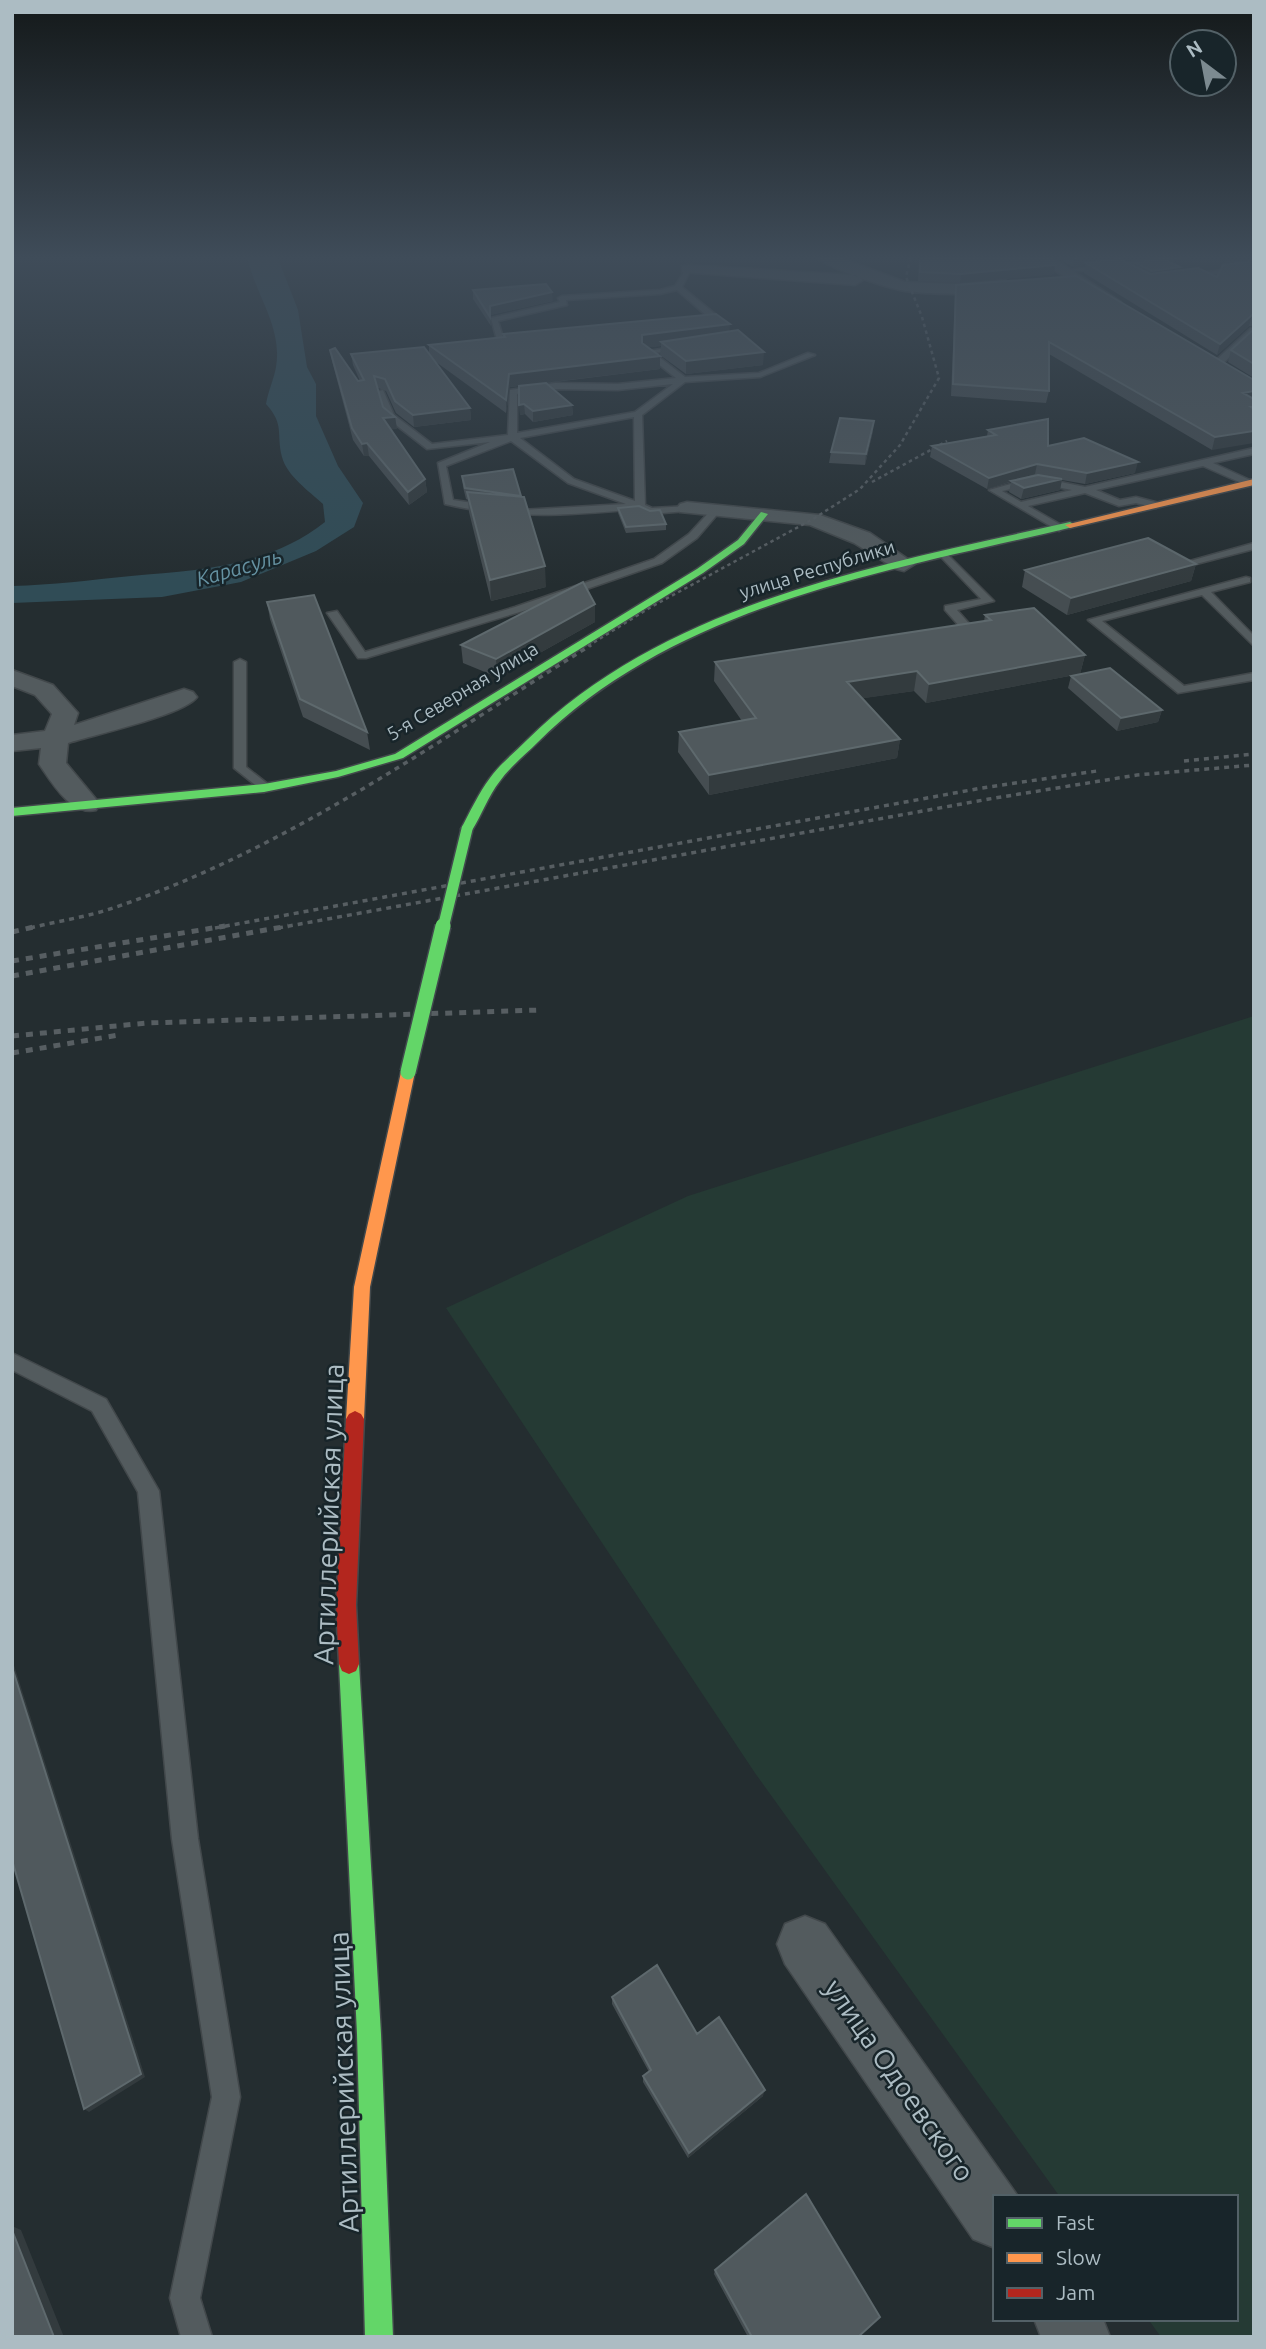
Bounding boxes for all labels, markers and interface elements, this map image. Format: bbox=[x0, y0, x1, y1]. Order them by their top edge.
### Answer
north arrow bbox=[1168, 28, 1238, 98]
text: N bbox=[1182, 35, 1206, 62]
street label: улица Республики bbox=[737, 535, 897, 603]
water label: Карасуль bbox=[193, 543, 285, 591]
street label: 5-я Северная улица bbox=[382, 637, 542, 745]
street label: Артиллерийская улица bbox=[307, 1363, 349, 1665]
street label: Артиллерийская улица bbox=[322, 1931, 364, 2233]
street label: улица Одоевского bbox=[819, 1973, 981, 2187]
legend bbox=[993, 2195, 1238, 2321]
text: Fast bbox=[1056, 2210, 1094, 2234]
text: Slow bbox=[1056, 2245, 1101, 2269]
text: Jam bbox=[1056, 2280, 1095, 2304]

